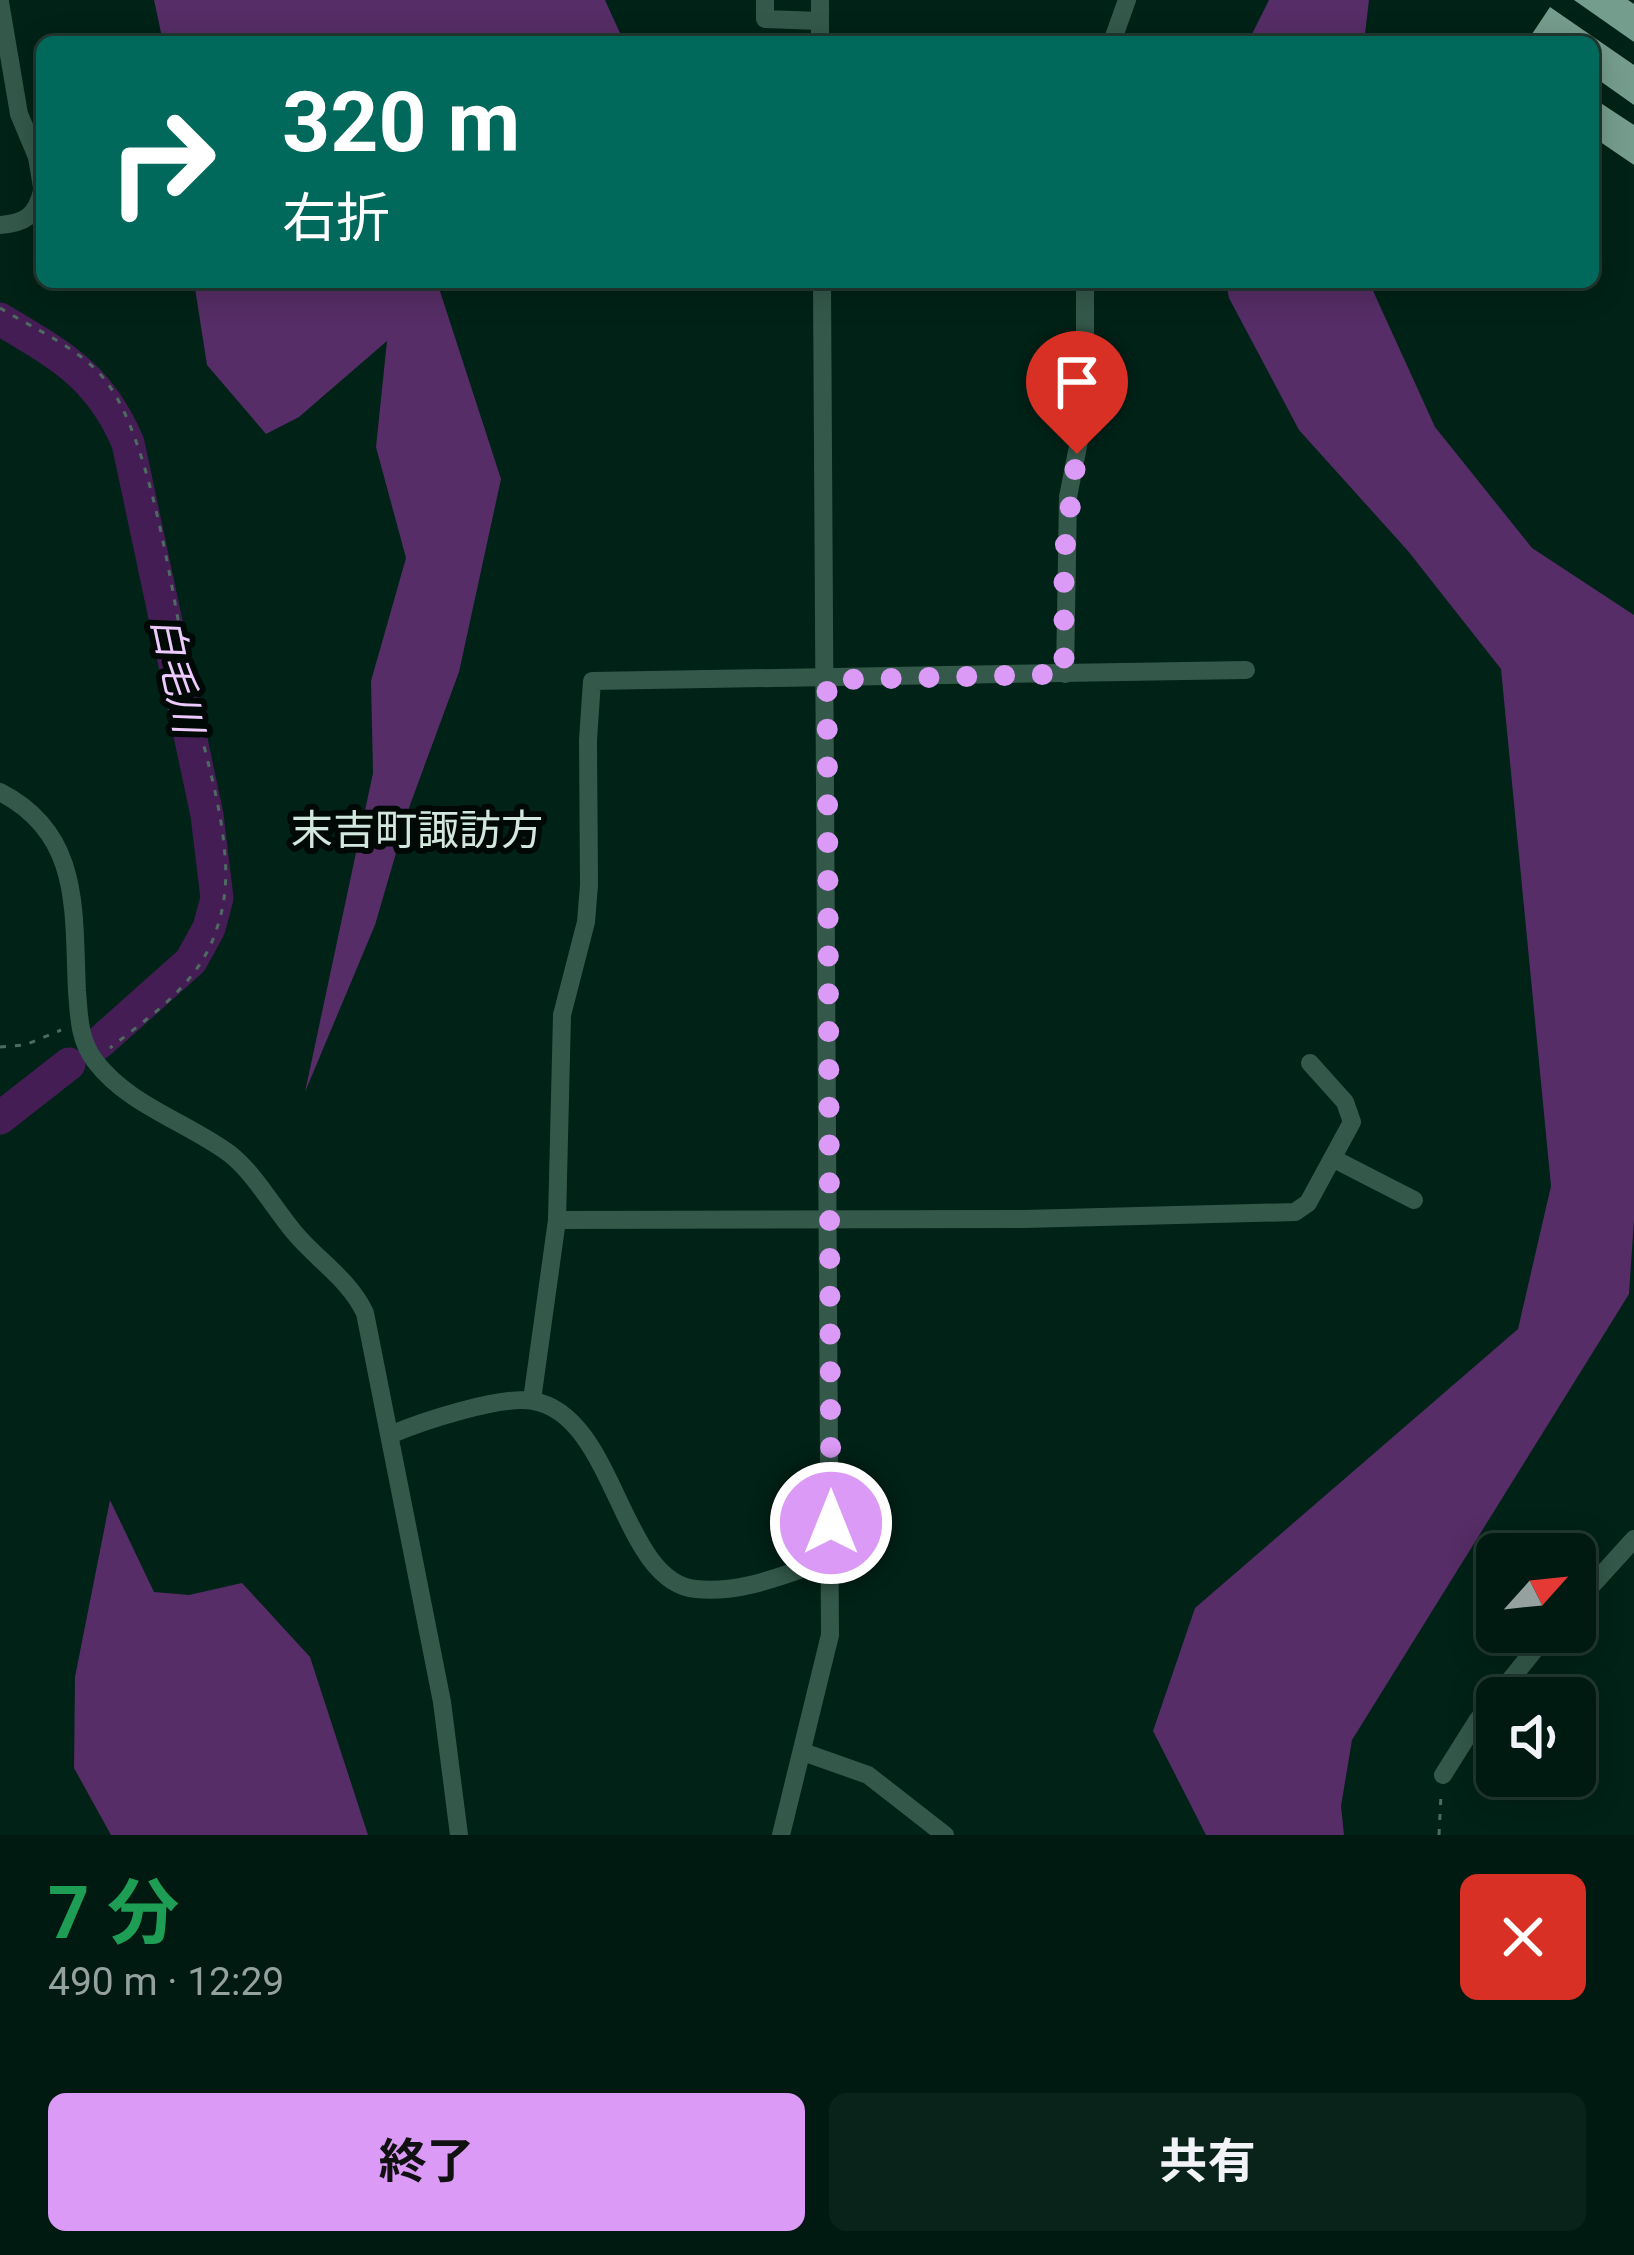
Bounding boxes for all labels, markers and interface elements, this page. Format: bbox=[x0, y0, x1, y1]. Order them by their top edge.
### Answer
text: 320 m bbox=[282, 73, 520, 172]
icon: right bbox=[84, 84, 240, 240]
text: 右折 bbox=[282, 187, 390, 250]
pin bbox=[1026, 331, 1128, 454]
icon: arrive bbox=[1044, 349, 1110, 415]
water label: 白毛川 bbox=[142, 613, 212, 741]
district label: 末吉町諏訪方 bbox=[291, 806, 543, 855]
position arrow bbox=[768, 1460, 894, 1586]
north arrow bbox=[1476, 1533, 1596, 1653]
map controls bbox=[1476, 1533, 1596, 1797]
button: sound bbox=[1476, 1677, 1596, 1797]
text: 7 分 bbox=[48, 1871, 179, 1956]
button: close bbox=[1460, 1874, 1586, 2000]
text: 490 m · 12:29 bbox=[48, 1959, 284, 2005]
button: 終了 bbox=[48, 2093, 805, 2231]
button: 共有 bbox=[829, 2093, 1586, 2231]

